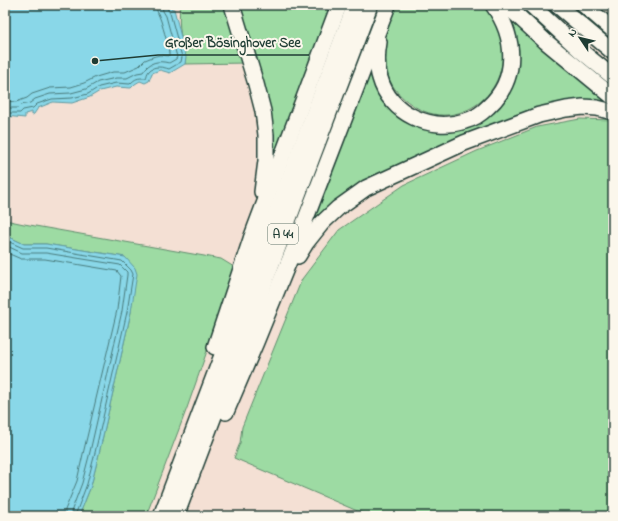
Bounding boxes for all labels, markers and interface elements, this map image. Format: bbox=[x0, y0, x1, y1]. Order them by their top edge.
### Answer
north arrow bbox=[560, 18, 600, 58]
text: N bbox=[564, 25, 581, 40]
callout: Großer Bösinghover See bbox=[158, 29, 309, 55]
text: Großer Bösinghover See bbox=[165, 33, 302, 56]
road number: A 44 bbox=[268, 224, 298, 244]

